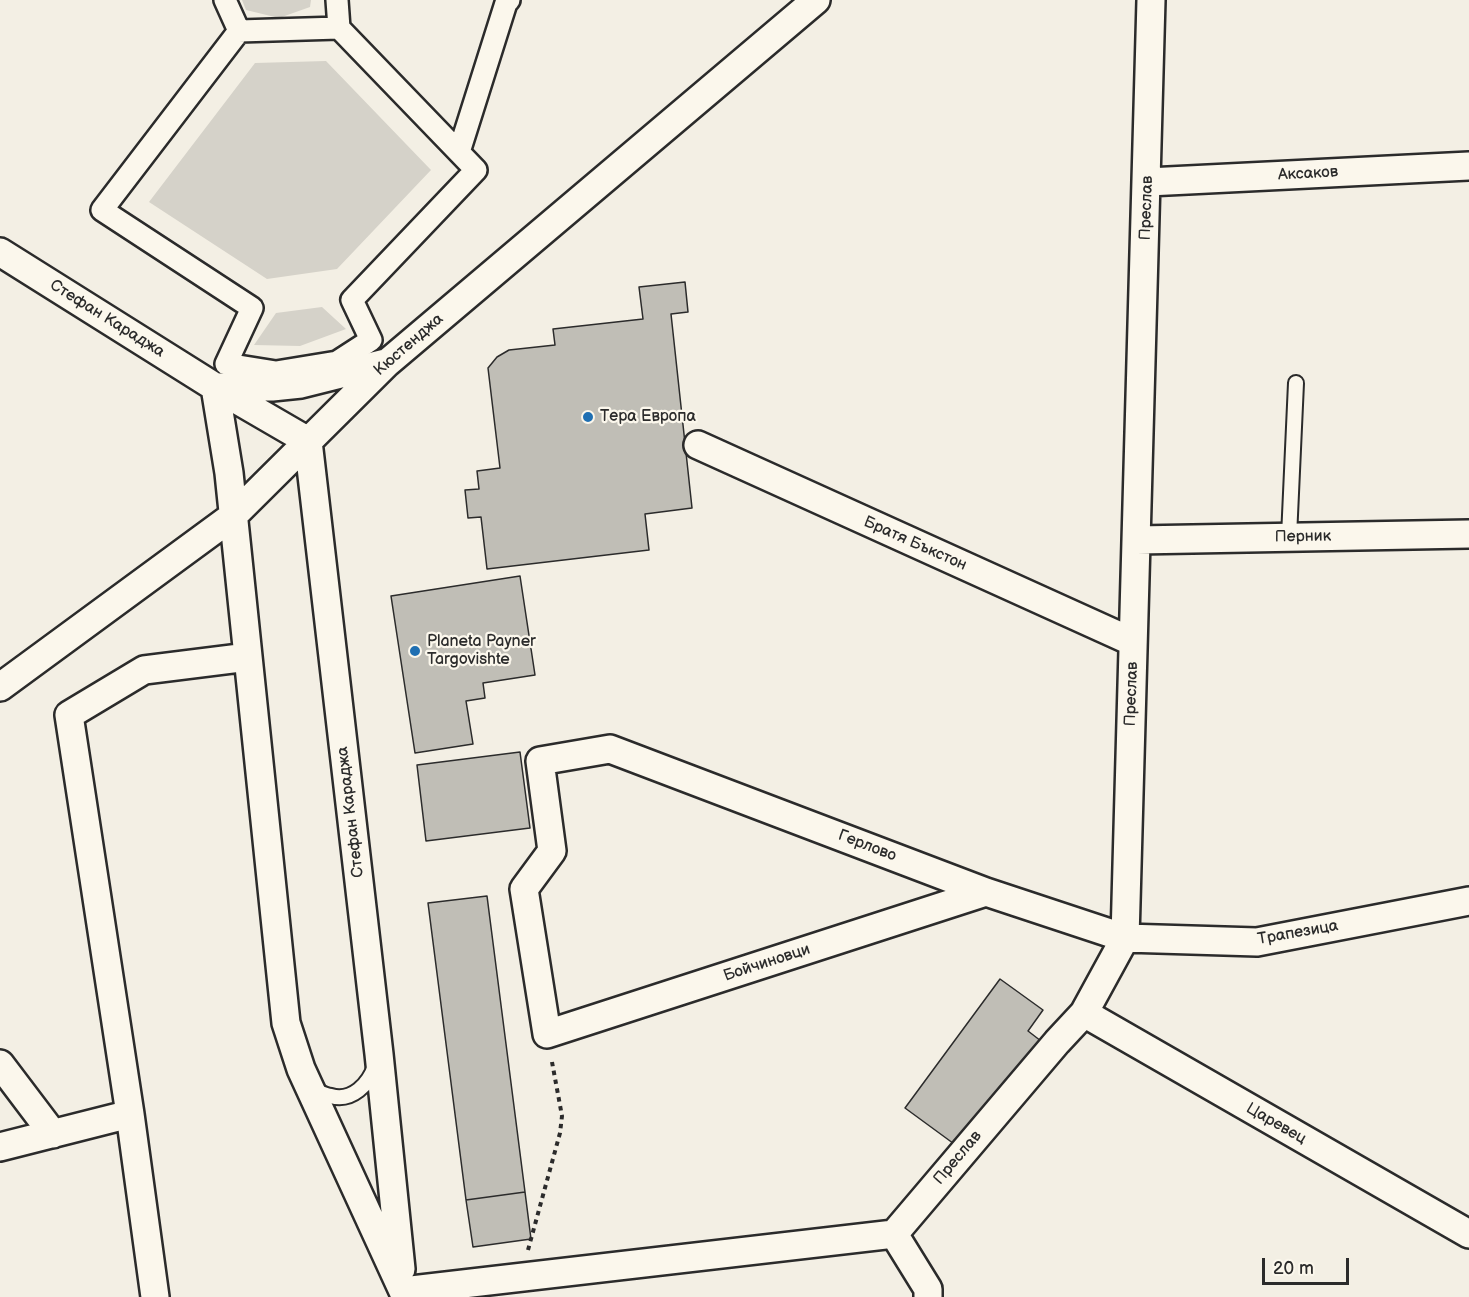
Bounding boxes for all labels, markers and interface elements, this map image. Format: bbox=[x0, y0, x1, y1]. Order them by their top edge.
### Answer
street label: Аксаков bbox=[1277, 163, 1339, 185]
street label: Преслав bbox=[1136, 175, 1158, 241]
street label: Стефан Караджа bbox=[46, 276, 168, 362]
street label: Кюстенджа bbox=[370, 310, 448, 380]
place label: Тера Европа bbox=[600, 407, 696, 427]
marker: Тера Европа bbox=[581, 410, 595, 424]
street label: Братя Бъкстон bbox=[860, 513, 970, 575]
street label: Перник bbox=[1275, 527, 1331, 547]
place label: Planeta Payner Targovishte bbox=[427, 632, 536, 670]
marker: Planeta Payner Targovishte bbox=[408, 644, 422, 658]
street label: Преслав bbox=[1121, 661, 1143, 727]
street label: Стефан Караджа bbox=[333, 745, 369, 879]
street label: Герлово bbox=[835, 826, 899, 866]
street label: Трапезица bbox=[1256, 916, 1340, 950]
street label: Бойчиновци bbox=[721, 940, 813, 986]
street label: Царевец bbox=[1242, 1099, 1310, 1149]
street label: Преслав bbox=[930, 1127, 986, 1189]
scale bar bbox=[1265, 1246, 1352, 1284]
text: 20 m bbox=[1273, 1258, 1314, 1279]

